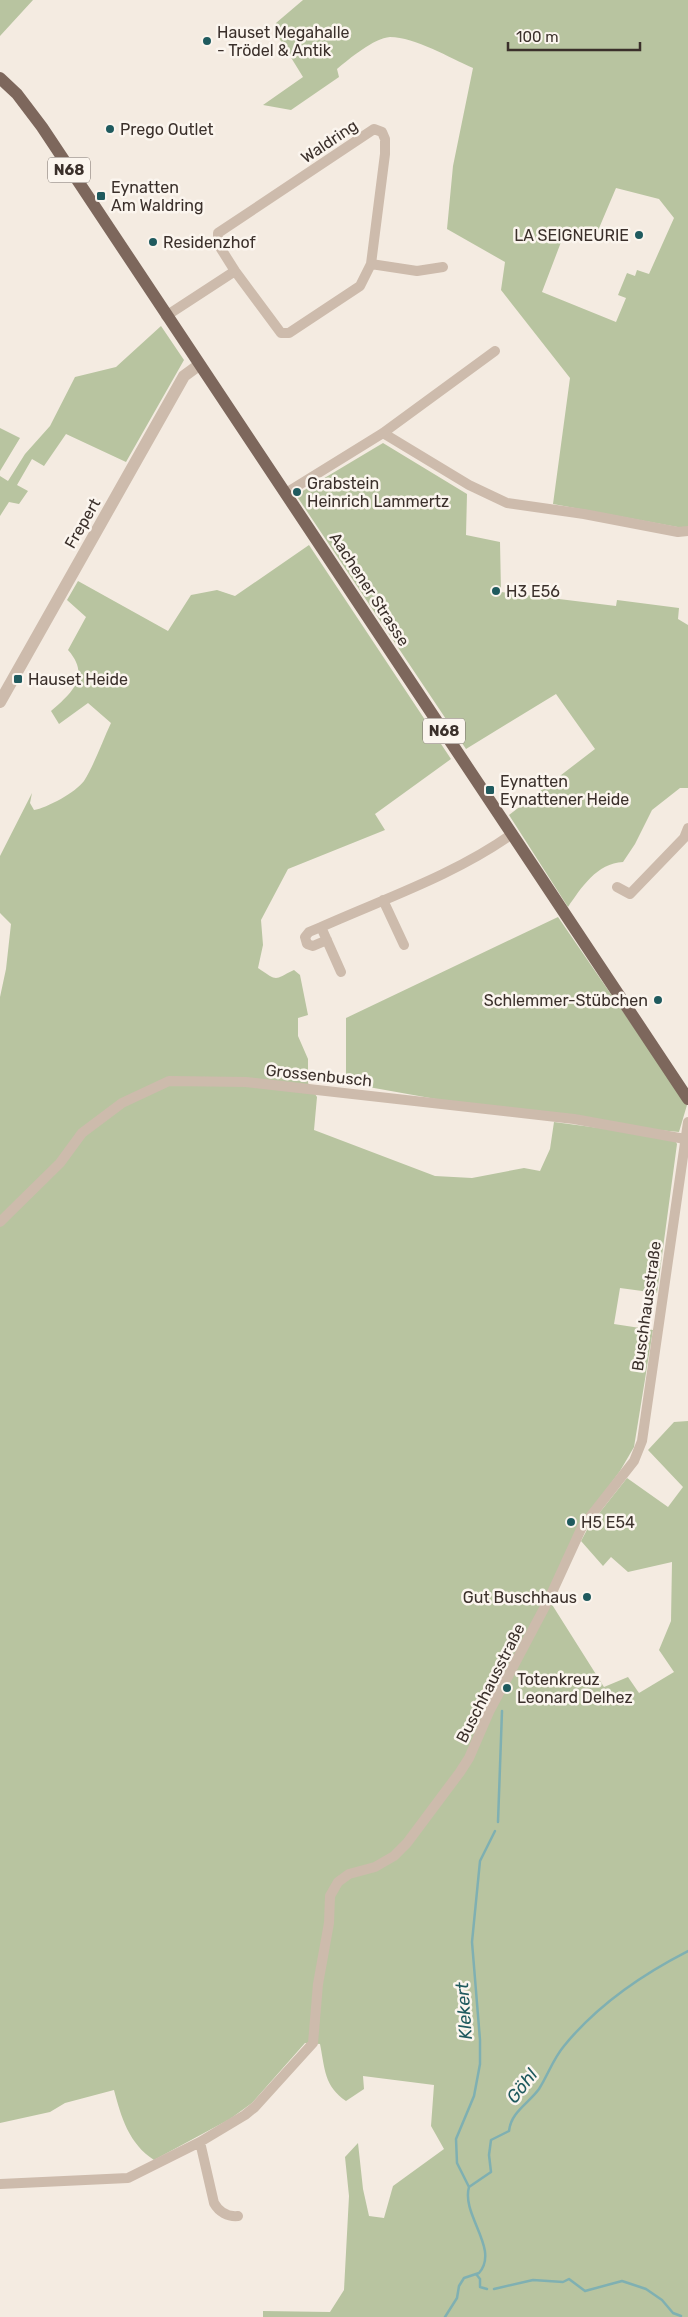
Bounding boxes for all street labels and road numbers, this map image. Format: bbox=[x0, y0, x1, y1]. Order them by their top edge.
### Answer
street label: Waldring bbox=[297, 116, 361, 167]
road number: N68 bbox=[48, 158, 90, 182]
street label: Frepert bbox=[60, 495, 104, 552]
street label: Aachener Strasse bbox=[326, 529, 413, 650]
road number: N68 bbox=[423, 718, 465, 744]
street label: Grossenbusch bbox=[265, 1060, 373, 1091]
street label: Buschhausstraße bbox=[628, 1240, 665, 1372]
street label: Buschhausstraße bbox=[452, 1621, 529, 1746]

